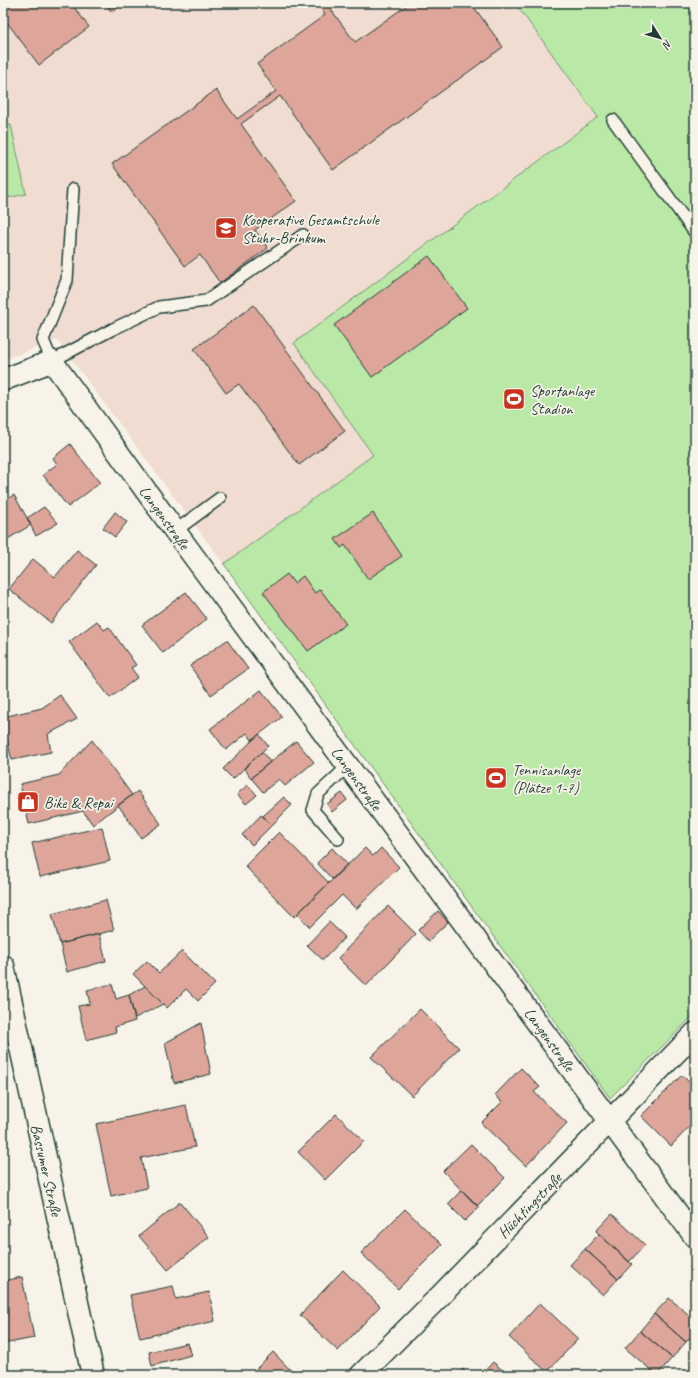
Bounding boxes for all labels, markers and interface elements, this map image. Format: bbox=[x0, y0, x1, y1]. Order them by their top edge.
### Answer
north arrow bbox=[640, 18, 680, 58]
text: N bbox=[659, 37, 676, 53]
place label: Kooperative Gesamtschule Stuhr-Brinkum bbox=[242, 210, 381, 248]
school or university icon: Kooperative Gesamtschule Stuhr-Brinkum bbox=[213, 215, 239, 241]
place label: Sportanlage Stadion bbox=[530, 381, 596, 419]
sports icon: Sportanlage Stadion bbox=[501, 386, 527, 412]
street label: Langenstraße bbox=[134, 482, 195, 555]
street label: Langenstraße bbox=[326, 743, 387, 816]
place label: Tennisanlage (Plätze 1-7) bbox=[512, 760, 582, 798]
sports icon: Tennisanlage (Plätze 1-7) bbox=[483, 765, 509, 791]
shop icon: Bike & Repai bbox=[15, 789, 41, 815]
place label: Bike & Repai bbox=[44, 793, 114, 813]
street label: Langenstraße bbox=[519, 1004, 580, 1077]
street label: Bassumer Straße bbox=[26, 1122, 67, 1220]
street label: Hüchtingstraße bbox=[494, 1167, 567, 1243]

